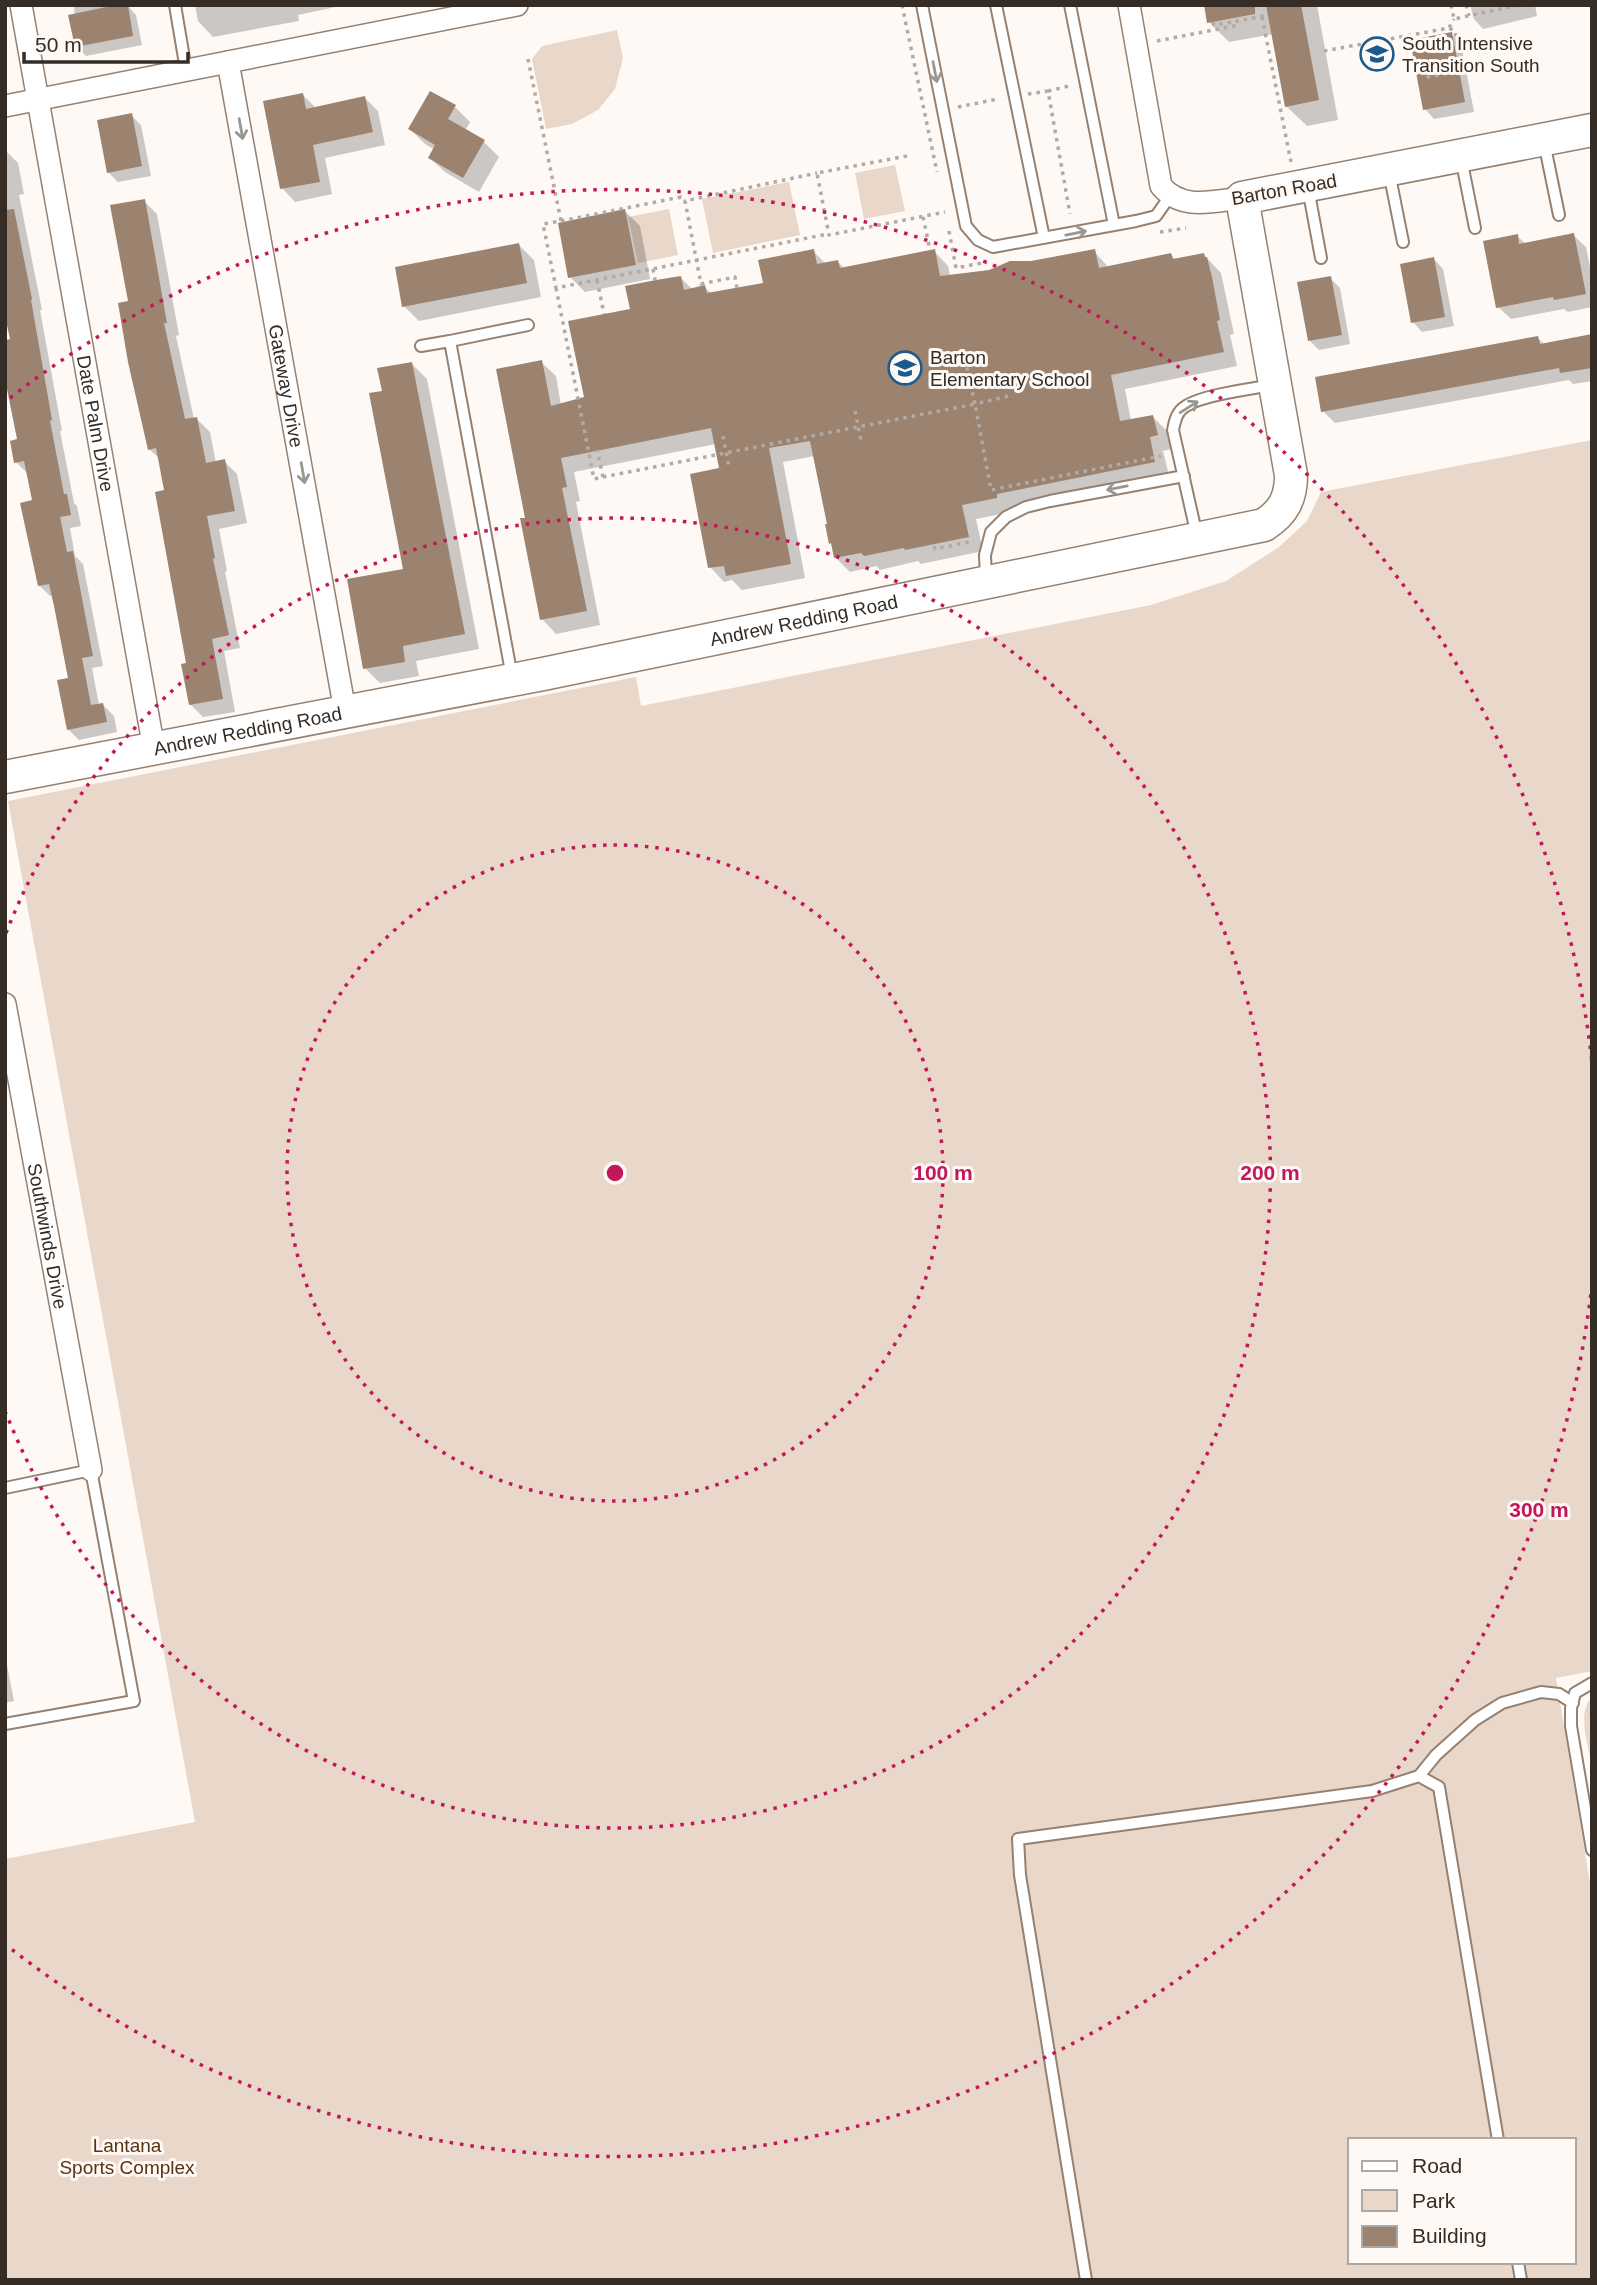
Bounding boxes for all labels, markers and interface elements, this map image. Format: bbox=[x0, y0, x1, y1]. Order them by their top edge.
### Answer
scale bar bbox=[24, 21, 189, 65]
text: 50 m bbox=[35, 33, 82, 56]
place label: South Intensive Transition South bbox=[1402, 33, 1540, 76]
school or university icon: South Intensive Transition South bbox=[1358, 35, 1396, 73]
one-way arrow bbox=[929, 60, 942, 83]
one-way arrow bbox=[234, 117, 248, 140]
street label: Barton Road bbox=[1230, 170, 1338, 209]
one-way arrow bbox=[1064, 226, 1087, 239]
street label: Gateway Drive bbox=[264, 323, 307, 449]
place label: Barton Elementary School bbox=[930, 347, 1089, 390]
school or university icon: Barton Elementary School bbox=[886, 349, 924, 387]
street label: Date Palm Drive bbox=[73, 353, 118, 493]
one-way arrow bbox=[1179, 399, 1198, 414]
one-way arrow bbox=[296, 461, 310, 484]
one-way arrow bbox=[1106, 482, 1129, 496]
street label: Andrew Redding Road bbox=[708, 591, 900, 650]
street label: Andrew Redding Road bbox=[152, 703, 344, 759]
centre of rings bbox=[603, 1161, 627, 1185]
text: 100 m bbox=[913, 1161, 973, 1184]
text: 200 m bbox=[1240, 1161, 1300, 1184]
street label: Southwinds Drive bbox=[24, 1162, 71, 1311]
text: 300 m bbox=[1509, 1498, 1569, 1521]
park label: Lantana Sports Complex bbox=[59, 2135, 195, 2178]
legend bbox=[1348, 2138, 1576, 2264]
text: Road bbox=[1412, 2154, 1462, 2177]
text: Park bbox=[1412, 2189, 1456, 2212]
text: Building bbox=[1412, 2224, 1487, 2247]

